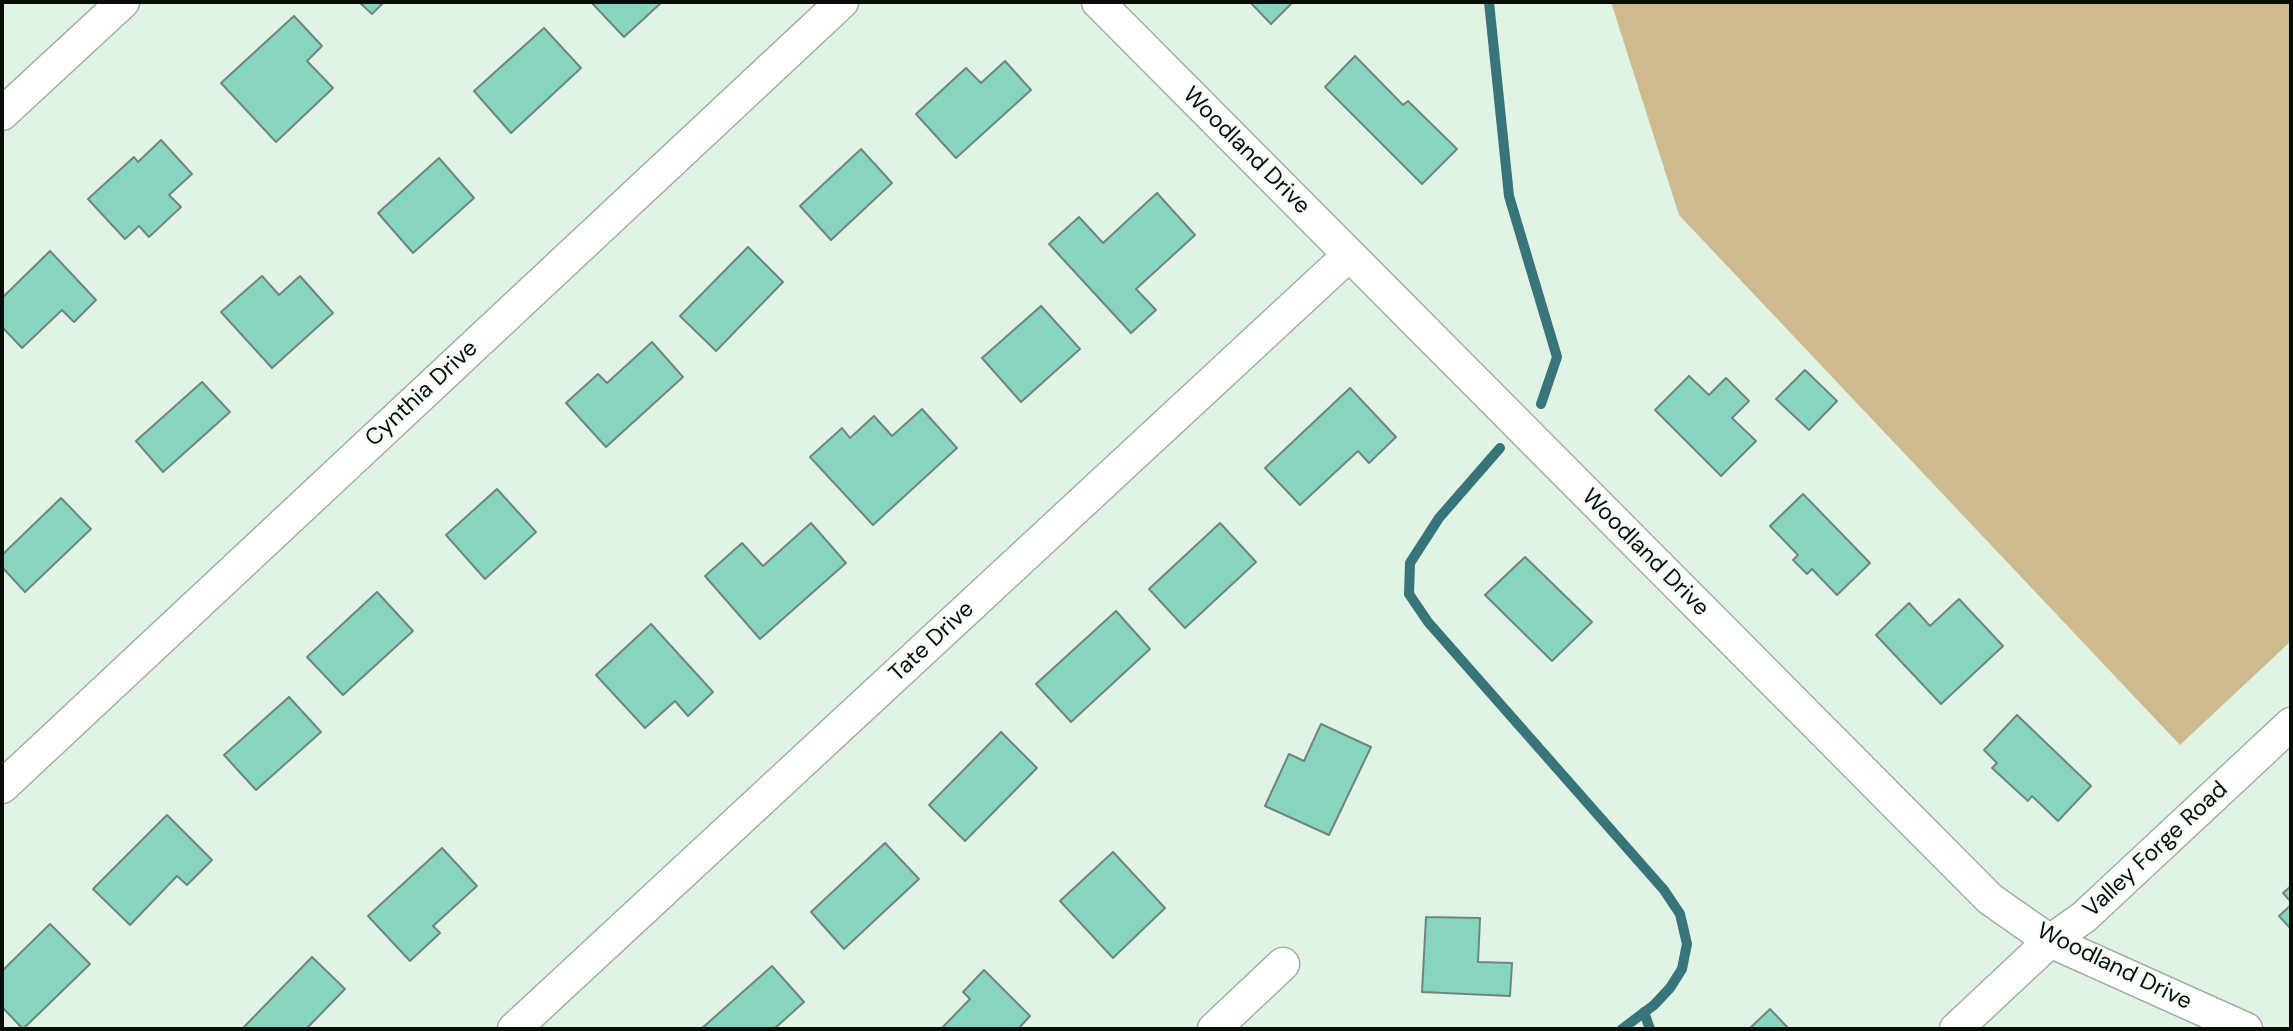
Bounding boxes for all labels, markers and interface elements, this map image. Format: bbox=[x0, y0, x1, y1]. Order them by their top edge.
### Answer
street label: Woodland Drive bbox=[1177, 82, 1315, 220]
street label: Cynthia Drive bbox=[360, 335, 484, 453]
street label: Woodland Drive bbox=[1576, 484, 1714, 622]
street label: Tate Drive bbox=[884, 596, 980, 688]
street label: Valley Forge Road bbox=[2078, 776, 2234, 924]
street label: Woodland Drive bbox=[2032, 918, 2196, 1016]

